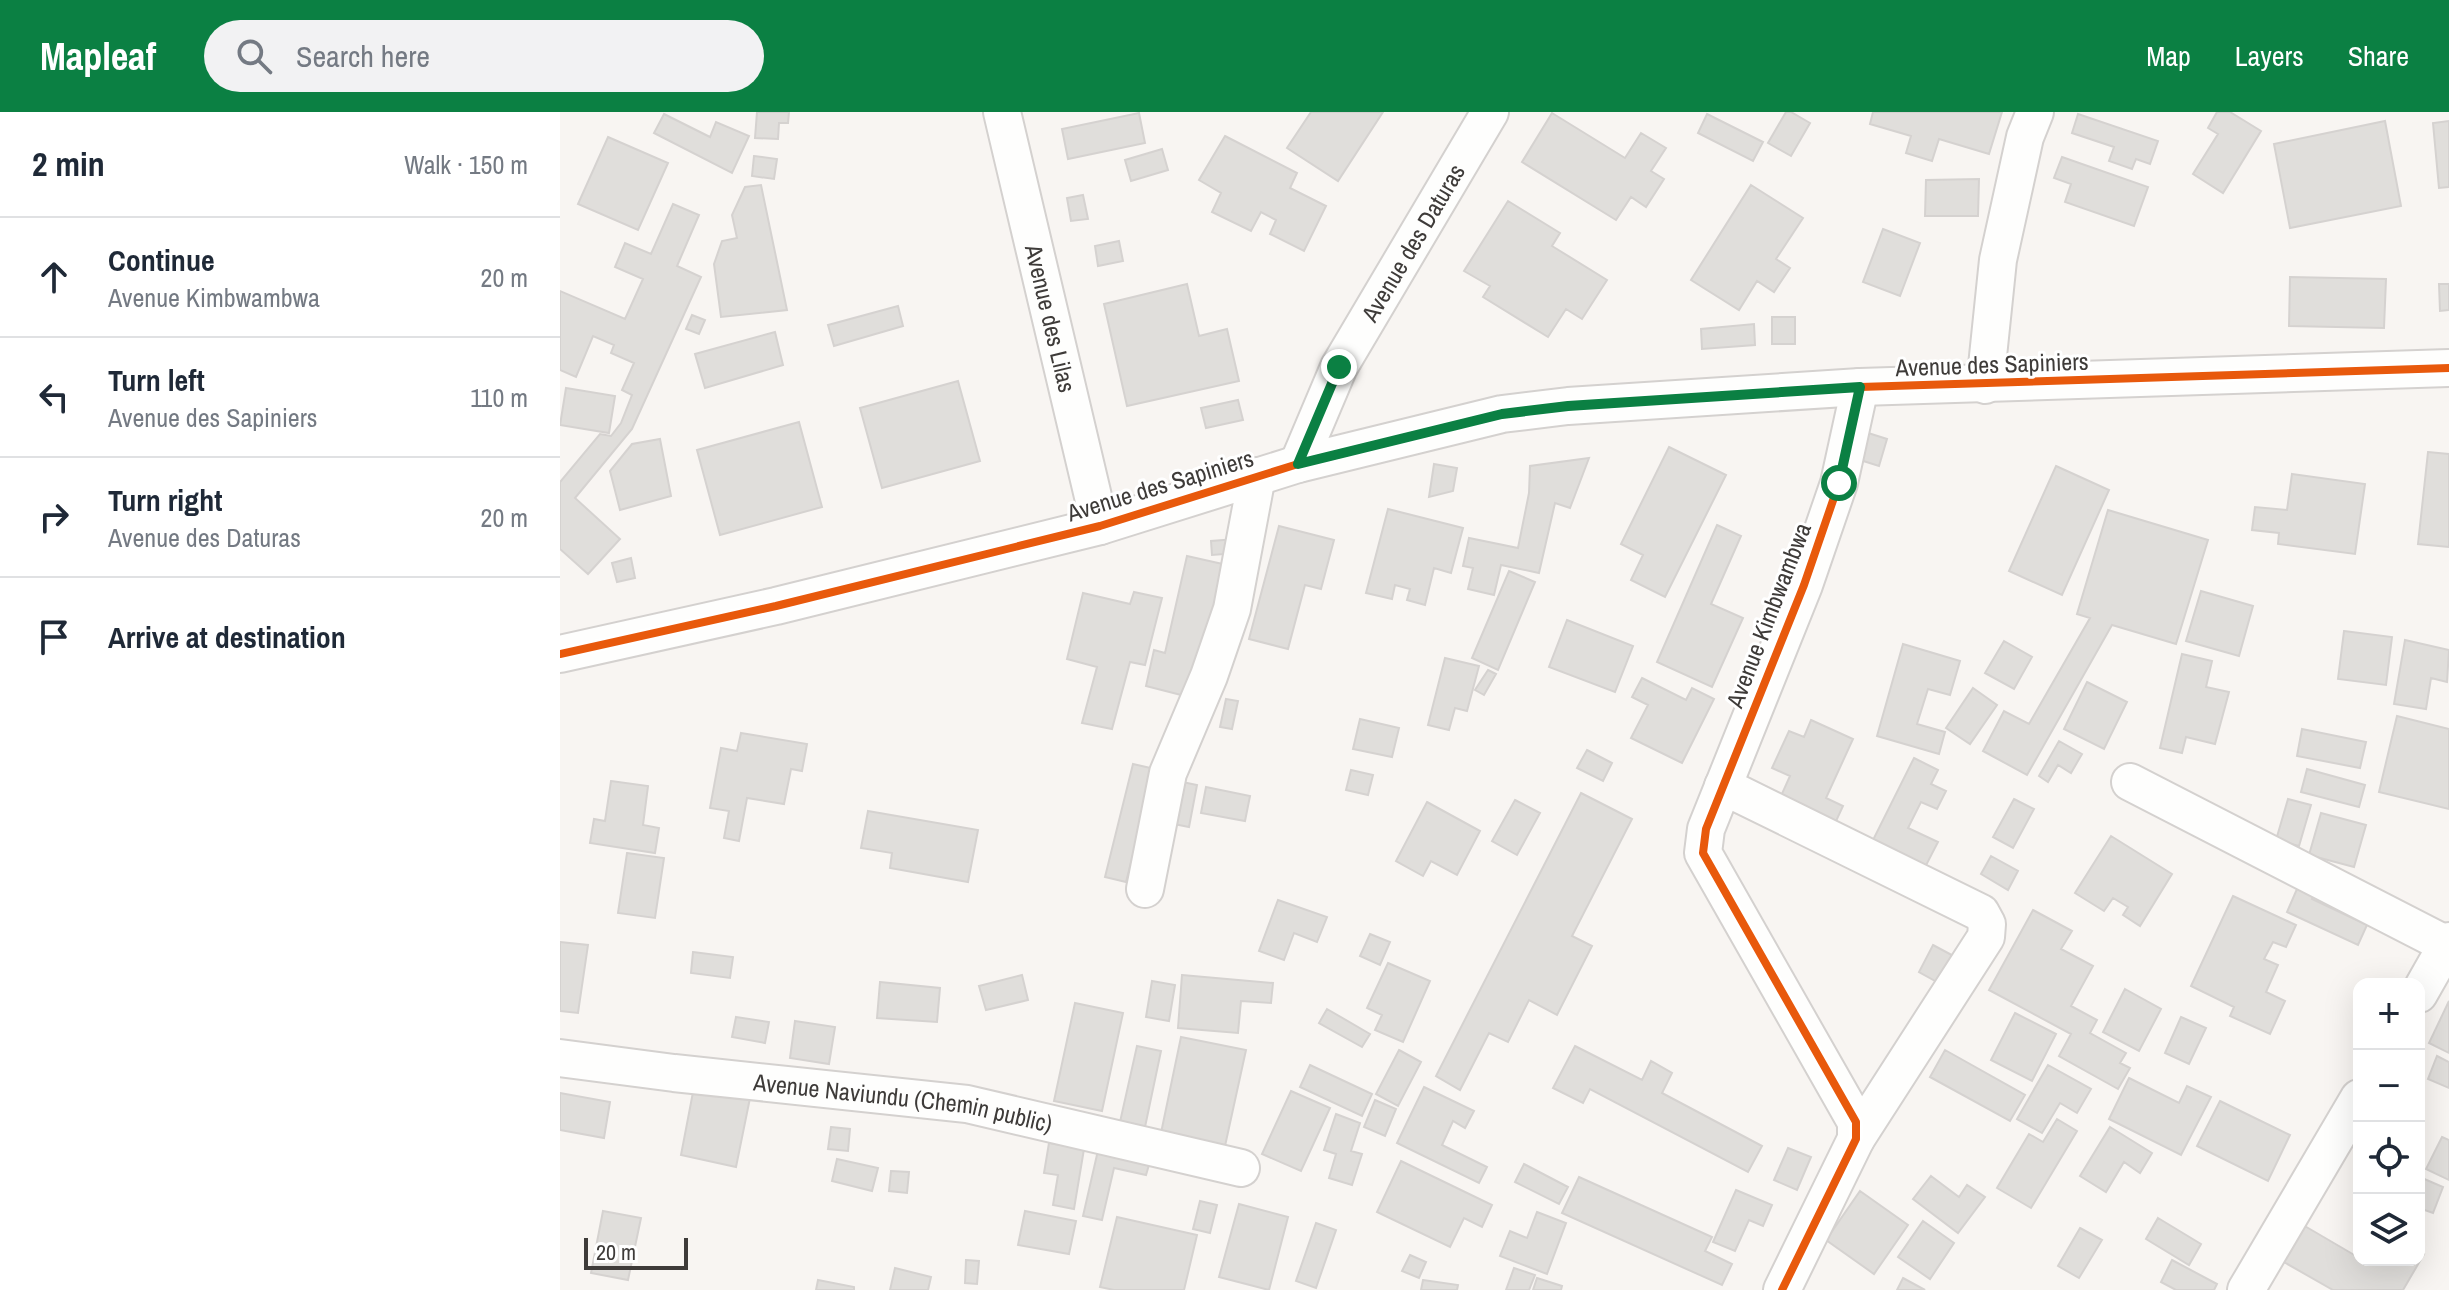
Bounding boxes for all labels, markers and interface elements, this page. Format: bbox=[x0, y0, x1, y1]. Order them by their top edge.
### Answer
search box bbox=[204, 20, 764, 92]
text: Mapleaf bbox=[40, 31, 156, 82]
icon: search bbox=[232, 34, 276, 78]
text: Search here bbox=[296, 36, 430, 76]
text: Map bbox=[2146, 37, 2191, 75]
text: Layers bbox=[2235, 37, 2304, 75]
text: Share bbox=[2348, 37, 2409, 75]
text: 2 min bbox=[32, 141, 105, 187]
text: Walk · 150 m bbox=[404, 147, 528, 182]
street label: Avenue des Daturas bbox=[1353, 158, 1472, 328]
text: Continue bbox=[108, 240, 215, 280]
street label: Avenue des Lilas bbox=[1018, 240, 1084, 395]
icon: ahead bbox=[32, 255, 76, 299]
text: 20 m bbox=[481, 260, 528, 295]
text: Avenue Kimbwambwa bbox=[108, 280, 320, 315]
street label: Avenue des Sapiniers bbox=[1894, 345, 2089, 383]
route end bbox=[1321, 349, 1357, 385]
text: Turn left bbox=[108, 360, 205, 400]
icon: left bbox=[32, 375, 76, 419]
text: 110 m bbox=[470, 380, 528, 415]
text: Avenue des Sapiniers bbox=[108, 400, 317, 435]
street label: Avenue des Sapiniers bbox=[1062, 441, 1257, 529]
route start bbox=[1821, 465, 1857, 501]
text: Turn right bbox=[108, 480, 222, 520]
icon: right bbox=[32, 495, 76, 539]
text: 20 m bbox=[481, 500, 528, 535]
street label: Avenue Kimbwambwa bbox=[1718, 518, 1818, 713]
text: Avenue des Daturas bbox=[108, 520, 301, 555]
icon: arrive bbox=[32, 615, 76, 659]
text: Arrive at destination bbox=[108, 617, 346, 657]
map controls bbox=[2353, 978, 2425, 1266]
button: + bbox=[2353, 978, 2425, 1050]
button: − bbox=[2353, 1050, 2425, 1122]
street label: Avenue Naviundu (Chemin public) bbox=[751, 1065, 1056, 1139]
button: locate bbox=[2353, 1122, 2425, 1194]
button: layers bbox=[2353, 1194, 2425, 1266]
scale bar bbox=[584, 1234, 688, 1270]
text: 20 m bbox=[596, 1237, 636, 1267]

